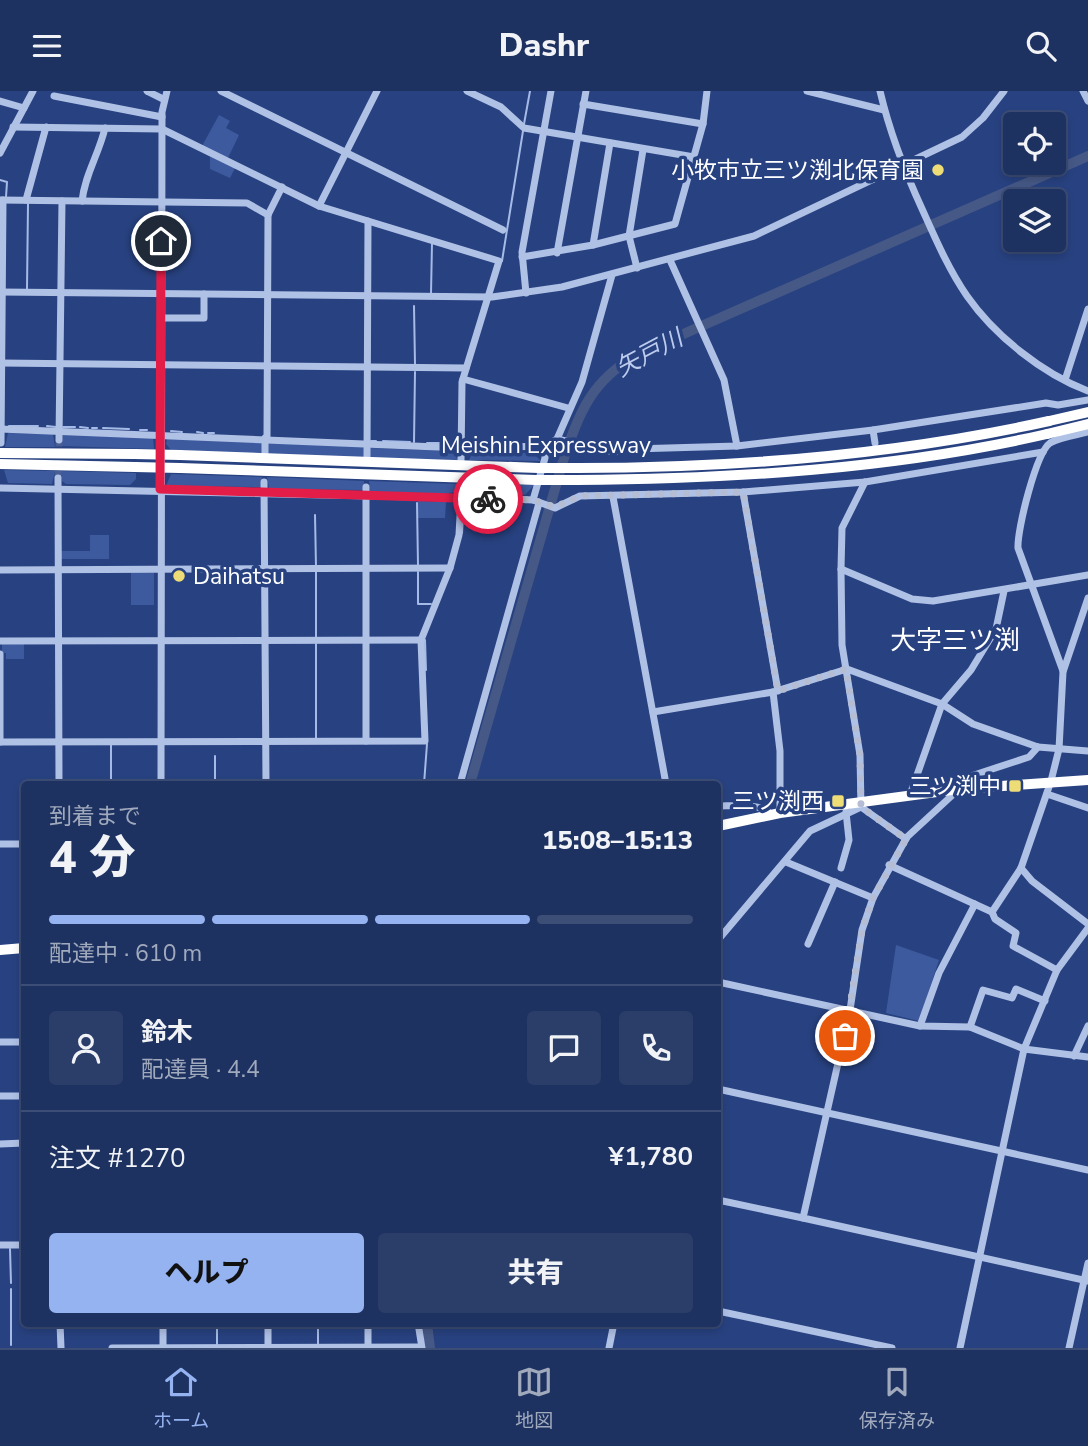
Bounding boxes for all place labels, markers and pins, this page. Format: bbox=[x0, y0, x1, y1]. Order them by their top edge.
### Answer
place label: 小牧市立三ツ渕北保育園 bbox=[671, 155, 924, 186]
marker: 小牧市立三ツ渕北保育園 bbox=[930, 162, 946, 178]
pin bbox=[131, 211, 191, 271]
place label: Daihatsu bbox=[193, 561, 285, 592]
marker: Daihatsu bbox=[171, 568, 187, 584]
place label: 三ツ渕中 bbox=[909, 771, 1001, 802]
marker: 三ツ渕中 bbox=[1007, 778, 1023, 794]
place label: 三ツ渕西 bbox=[732, 786, 824, 817]
marker: 三ツ渕西 bbox=[830, 793, 846, 809]
pin bbox=[815, 1006, 875, 1066]

